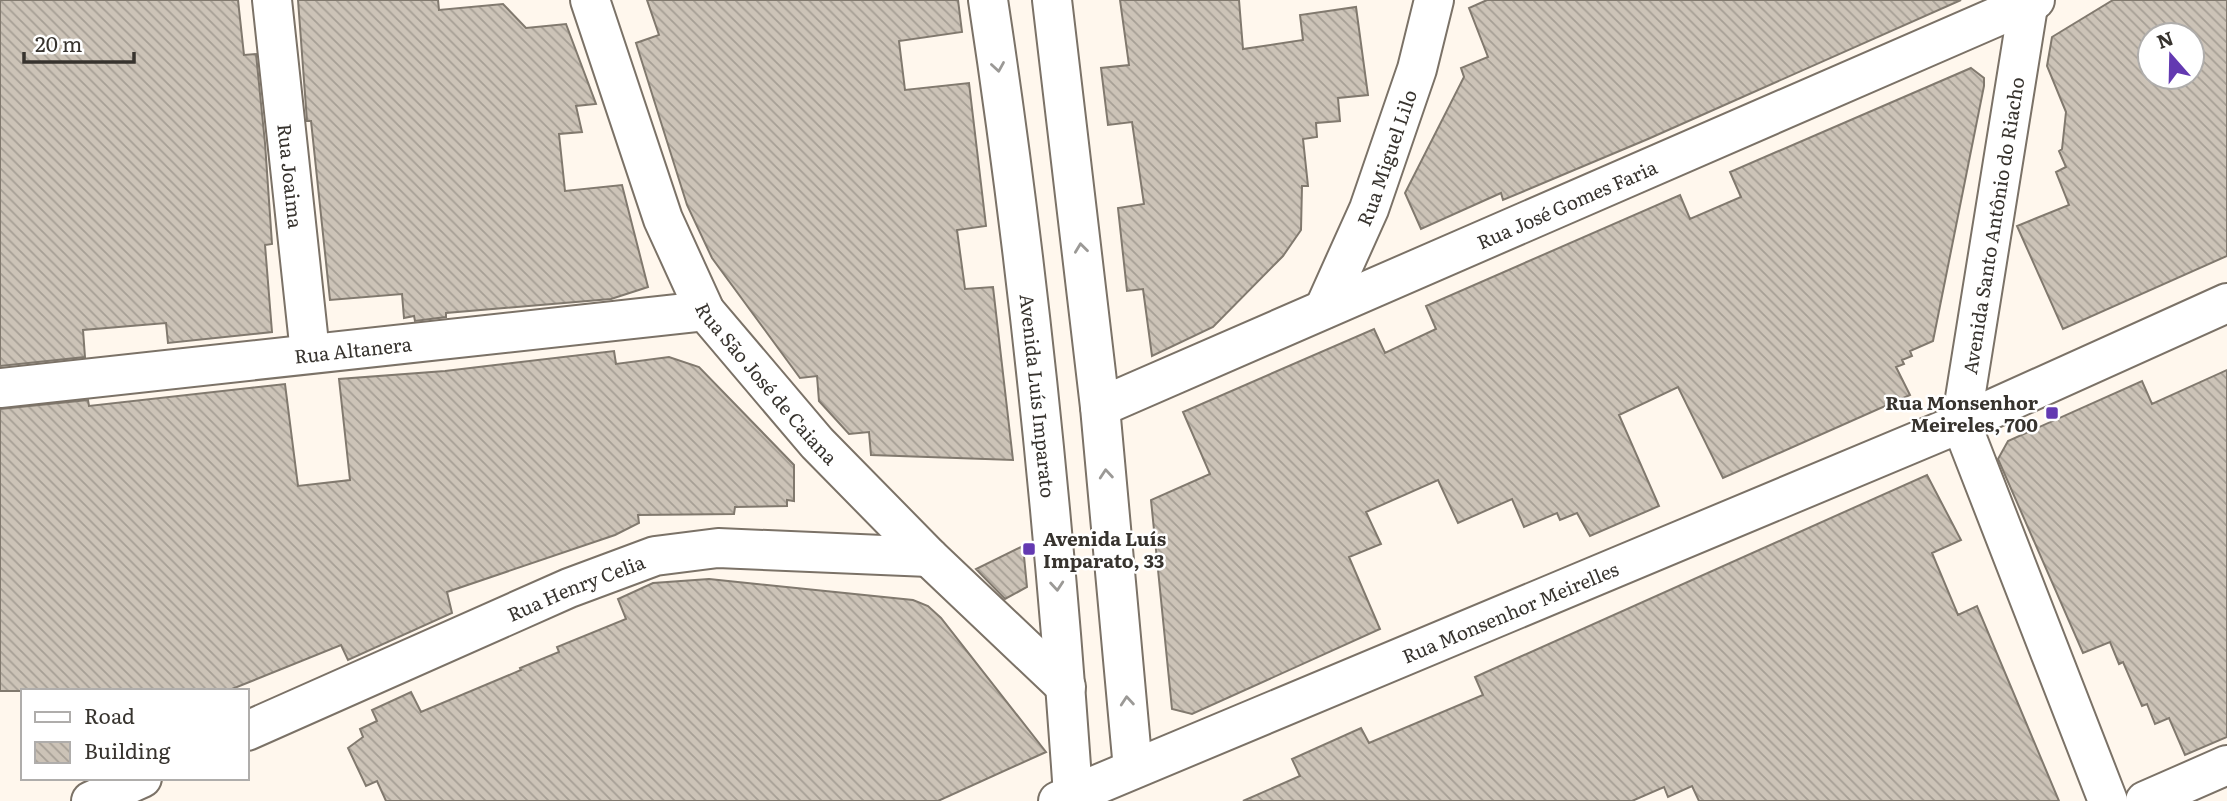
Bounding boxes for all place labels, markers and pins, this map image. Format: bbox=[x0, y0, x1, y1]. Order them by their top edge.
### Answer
place label: Rua Monsenhor Meireles, 700 bbox=[1885, 388, 2039, 438]
marker: Rua Monsenhor Meireles, 700 bbox=[2044, 405, 2060, 421]
place label: Avenida Luís Imparato, 33 bbox=[1043, 524, 1166, 574]
marker: Avenida Luís Imparato, 33 bbox=[1021, 541, 1037, 557]

